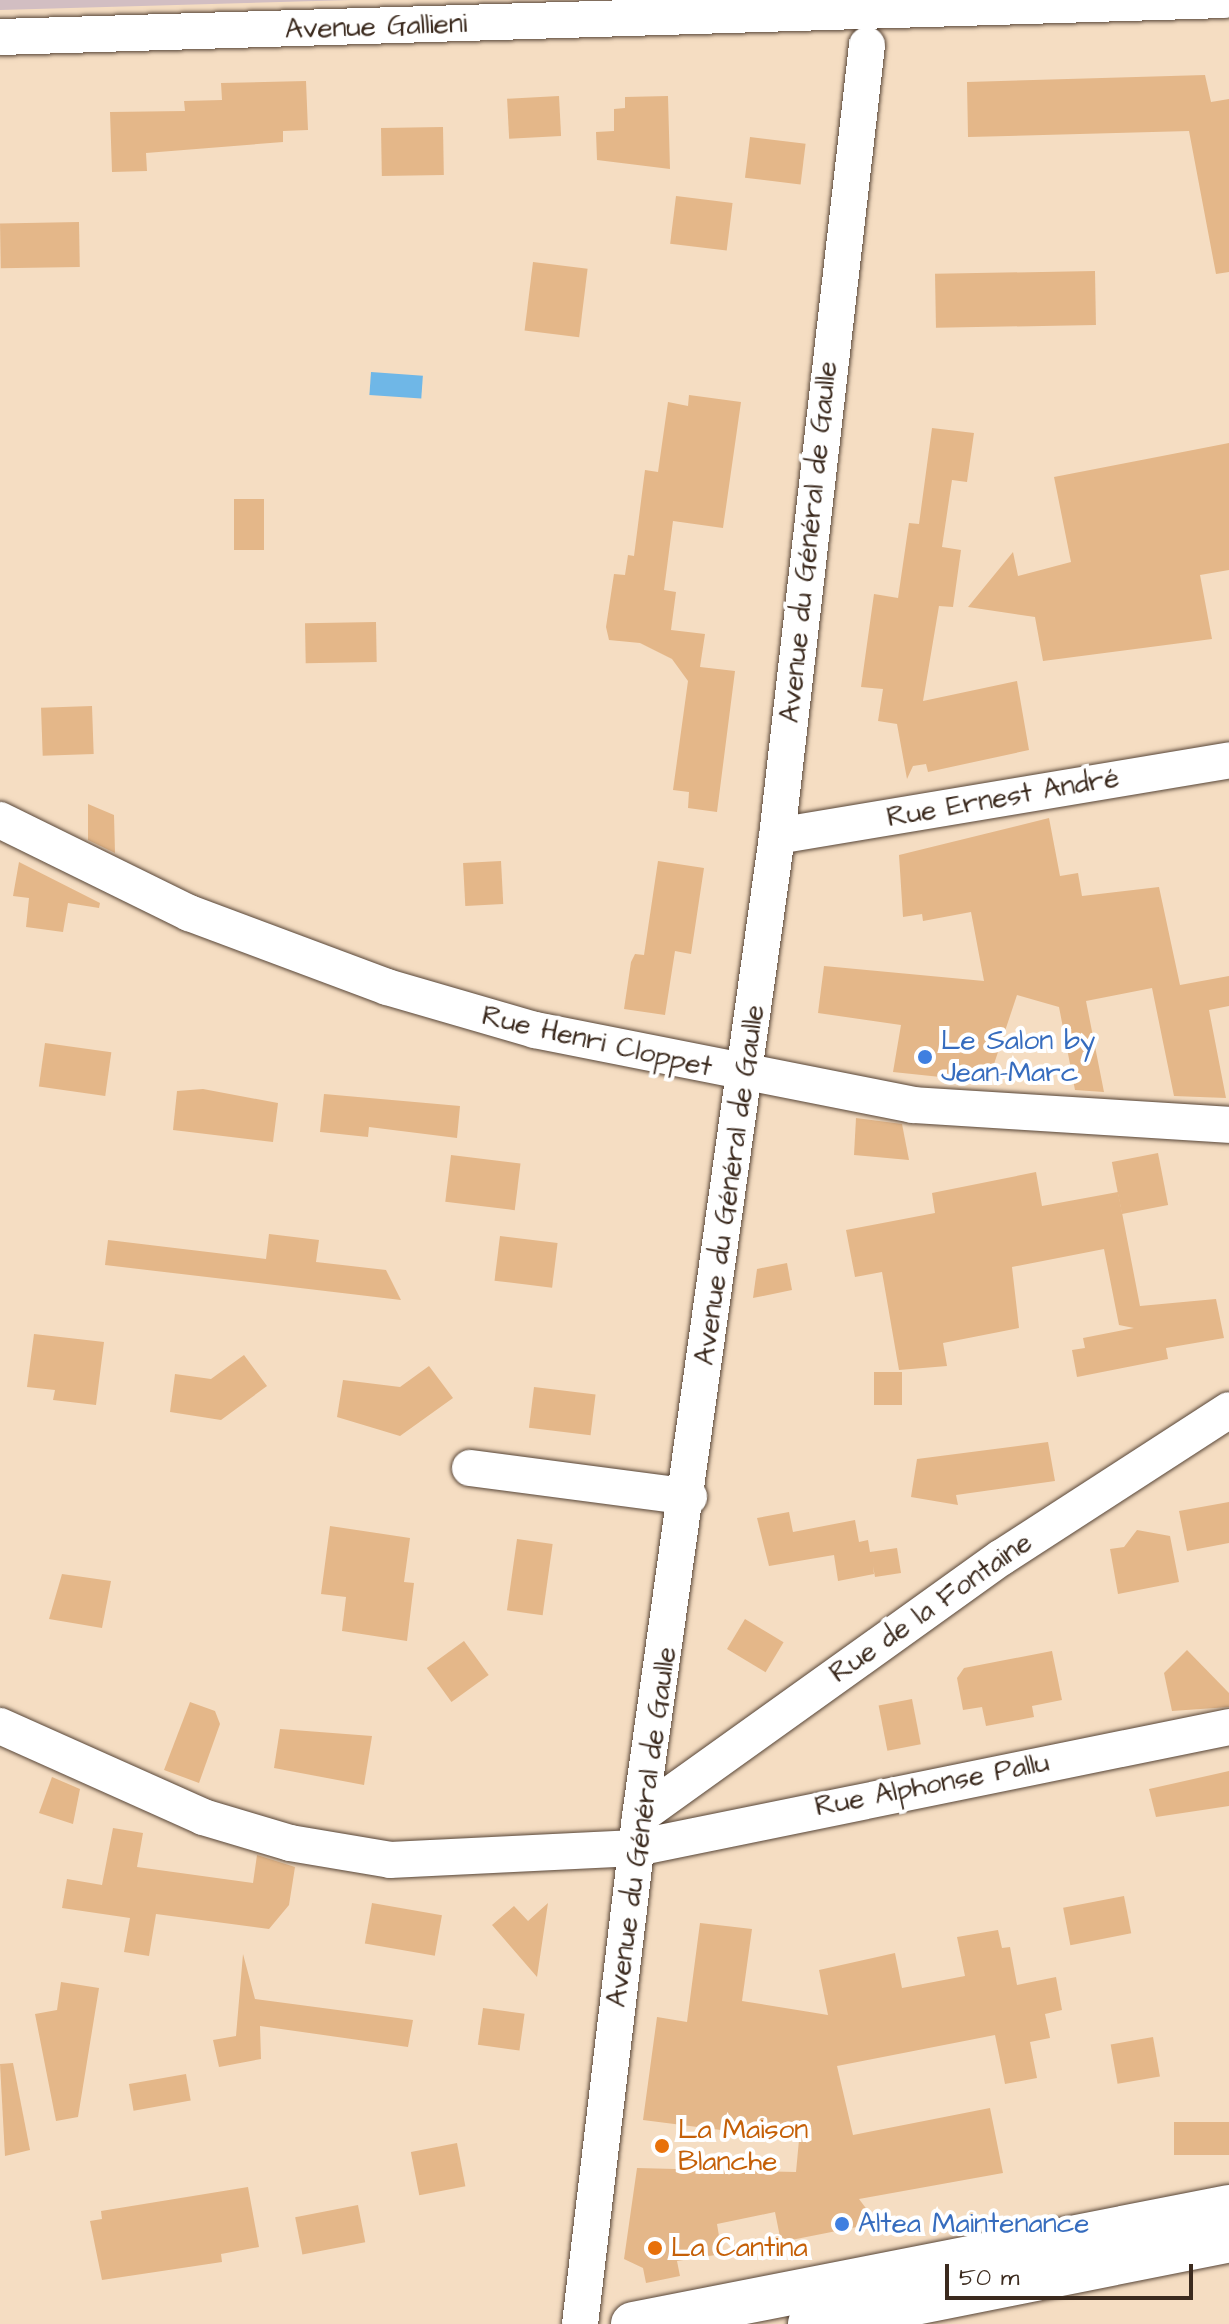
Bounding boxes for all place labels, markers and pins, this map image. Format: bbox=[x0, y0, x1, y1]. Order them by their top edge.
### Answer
place label: Le Salon by Jean-Marc bbox=[941, 1024, 1095, 1090]
marker: Le Salon by Jean-Marc bbox=[916, 1048, 934, 1066]
place label: La Maison Blanche bbox=[678, 2113, 808, 2179]
marker: La Maison Blanche bbox=[653, 2137, 671, 2155]
place label: Altea Maintenance bbox=[858, 2207, 1089, 2241]
marker: Altea Maintenance bbox=[833, 2215, 851, 2233]
place label: La Cantina bbox=[671, 2231, 808, 2265]
marker: La Cantina bbox=[646, 2239, 664, 2257]

